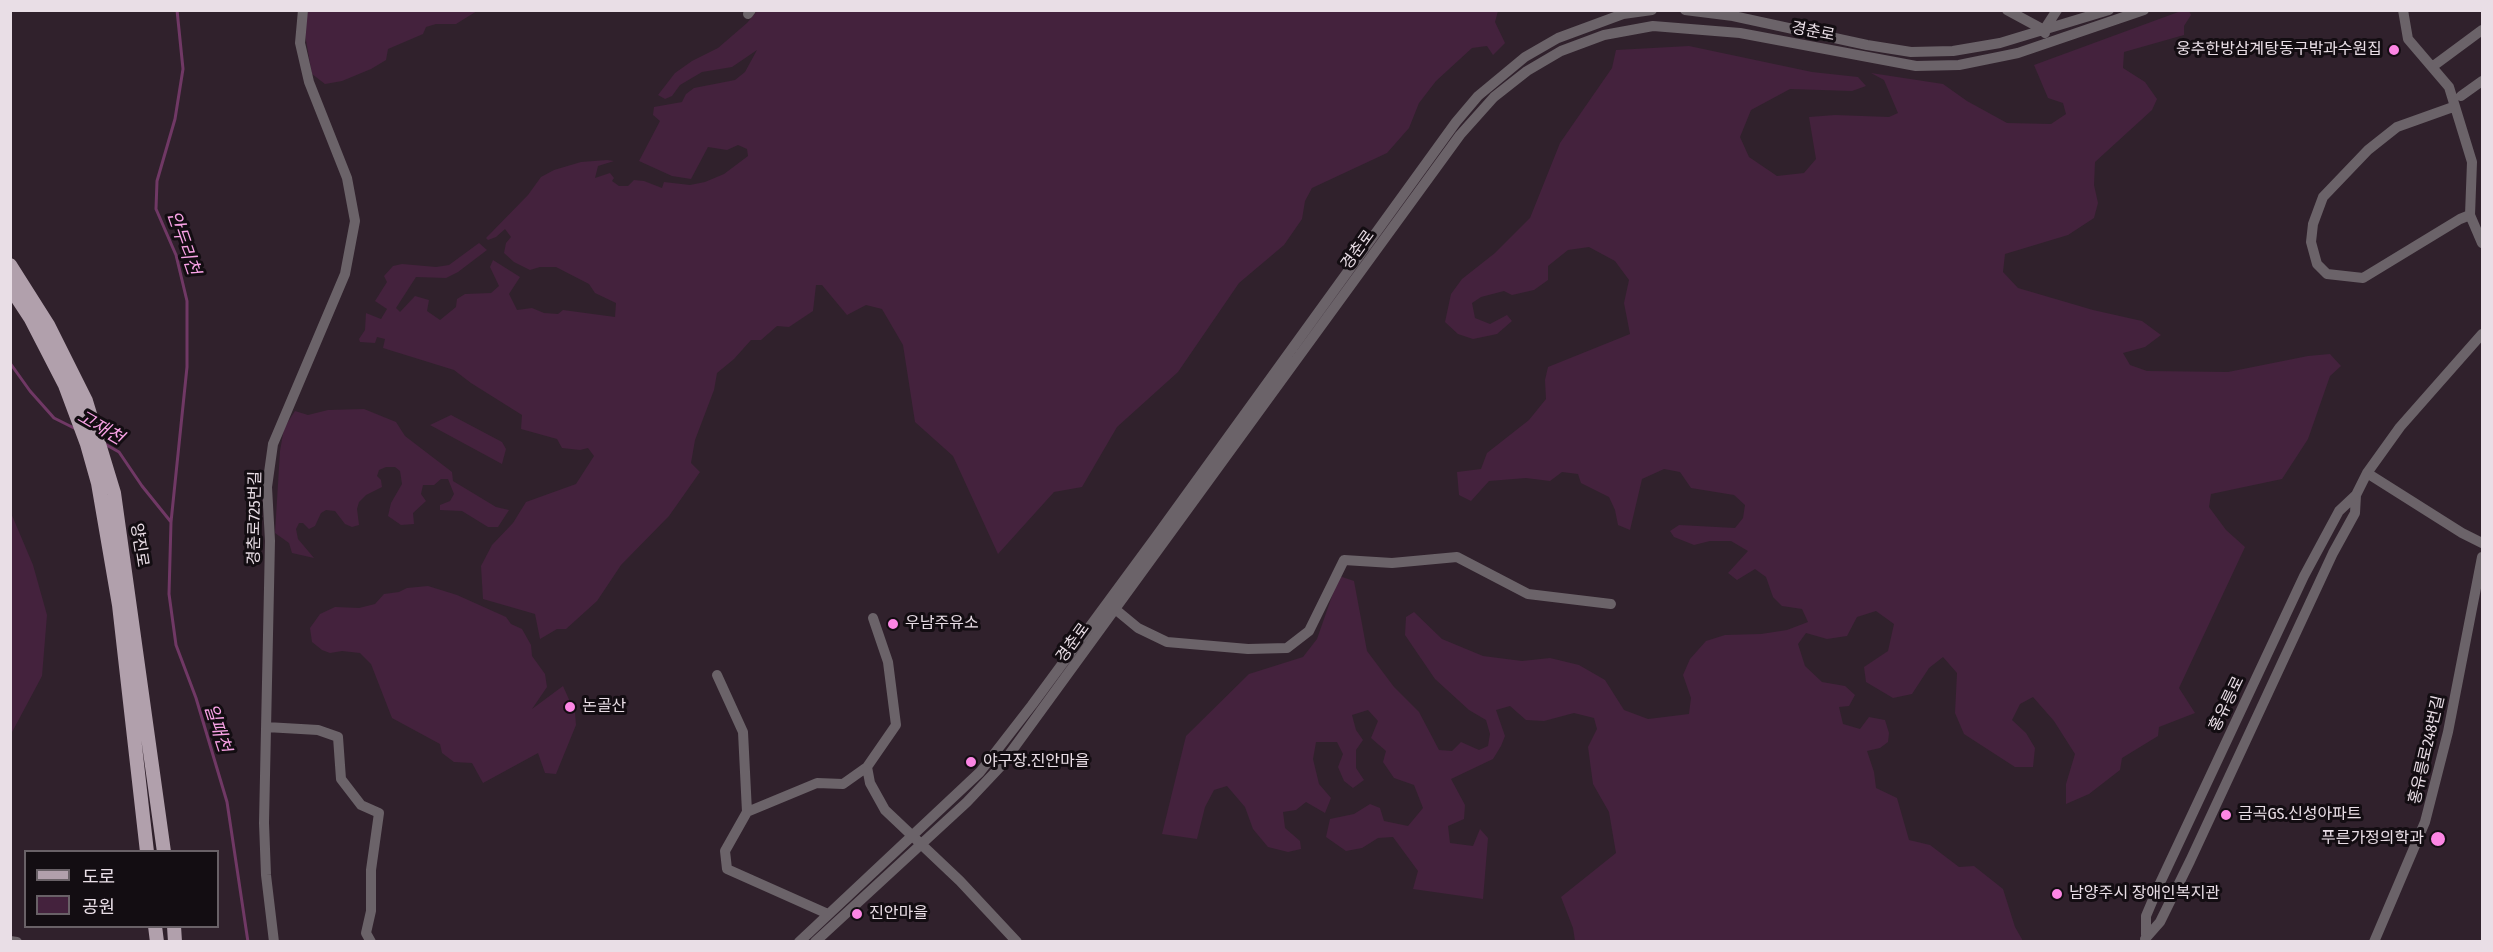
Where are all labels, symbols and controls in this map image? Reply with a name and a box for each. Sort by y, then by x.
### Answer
street label: 경춘로 [1789,18,1837,46]
place label: 웅추한방삼계탕동구밖과수원집 [2176,40,2382,60]
marker: 웅추한방삼계탕동구밖과수원집 [2387,43,2401,57]
water label: 안두리천 [162,208,204,278]
street label: 경춘로 [1337,226,1379,274]
water label: 고재천 [73,406,127,450]
street label: 경춘로725번길 [245,471,265,565]
street label: 양진로 [126,522,152,568]
place label: 우남주유소 [905,614,979,634]
marker: 우남주유소 [886,617,900,631]
street label: 경춘로 [1052,619,1094,667]
street label: 홍유릉로 [2205,673,2249,735]
street label: 홍유릉로248번길 [2405,694,2449,806]
place label: 논골산 [582,697,626,717]
marker: 논골산 [563,700,577,714]
water label: 일패천 [199,701,235,755]
place label: 야구장.진안마을 [983,752,1089,772]
marker: 야구장.진안마을 [964,755,978,769]
place label: 금곡GS.신성아파트 [2238,805,2362,825]
marker: 금곡GS.신성아파트 [2219,808,2233,822]
place label: 푸른가정의학과 [2321,829,2424,849]
marker: 푸른가정의학과 [2429,830,2447,848]
legend [24,850,219,928]
text: 도로 [82,866,115,888]
place label: 남양주시 장애인복지관 [2069,884,2220,904]
marker: 남양주시 장애인복지관 [2050,887,2064,901]
text: 공원 [82,896,115,918]
place label: 진안마을 [869,904,928,924]
marker: 진안마을 [850,907,864,921]

